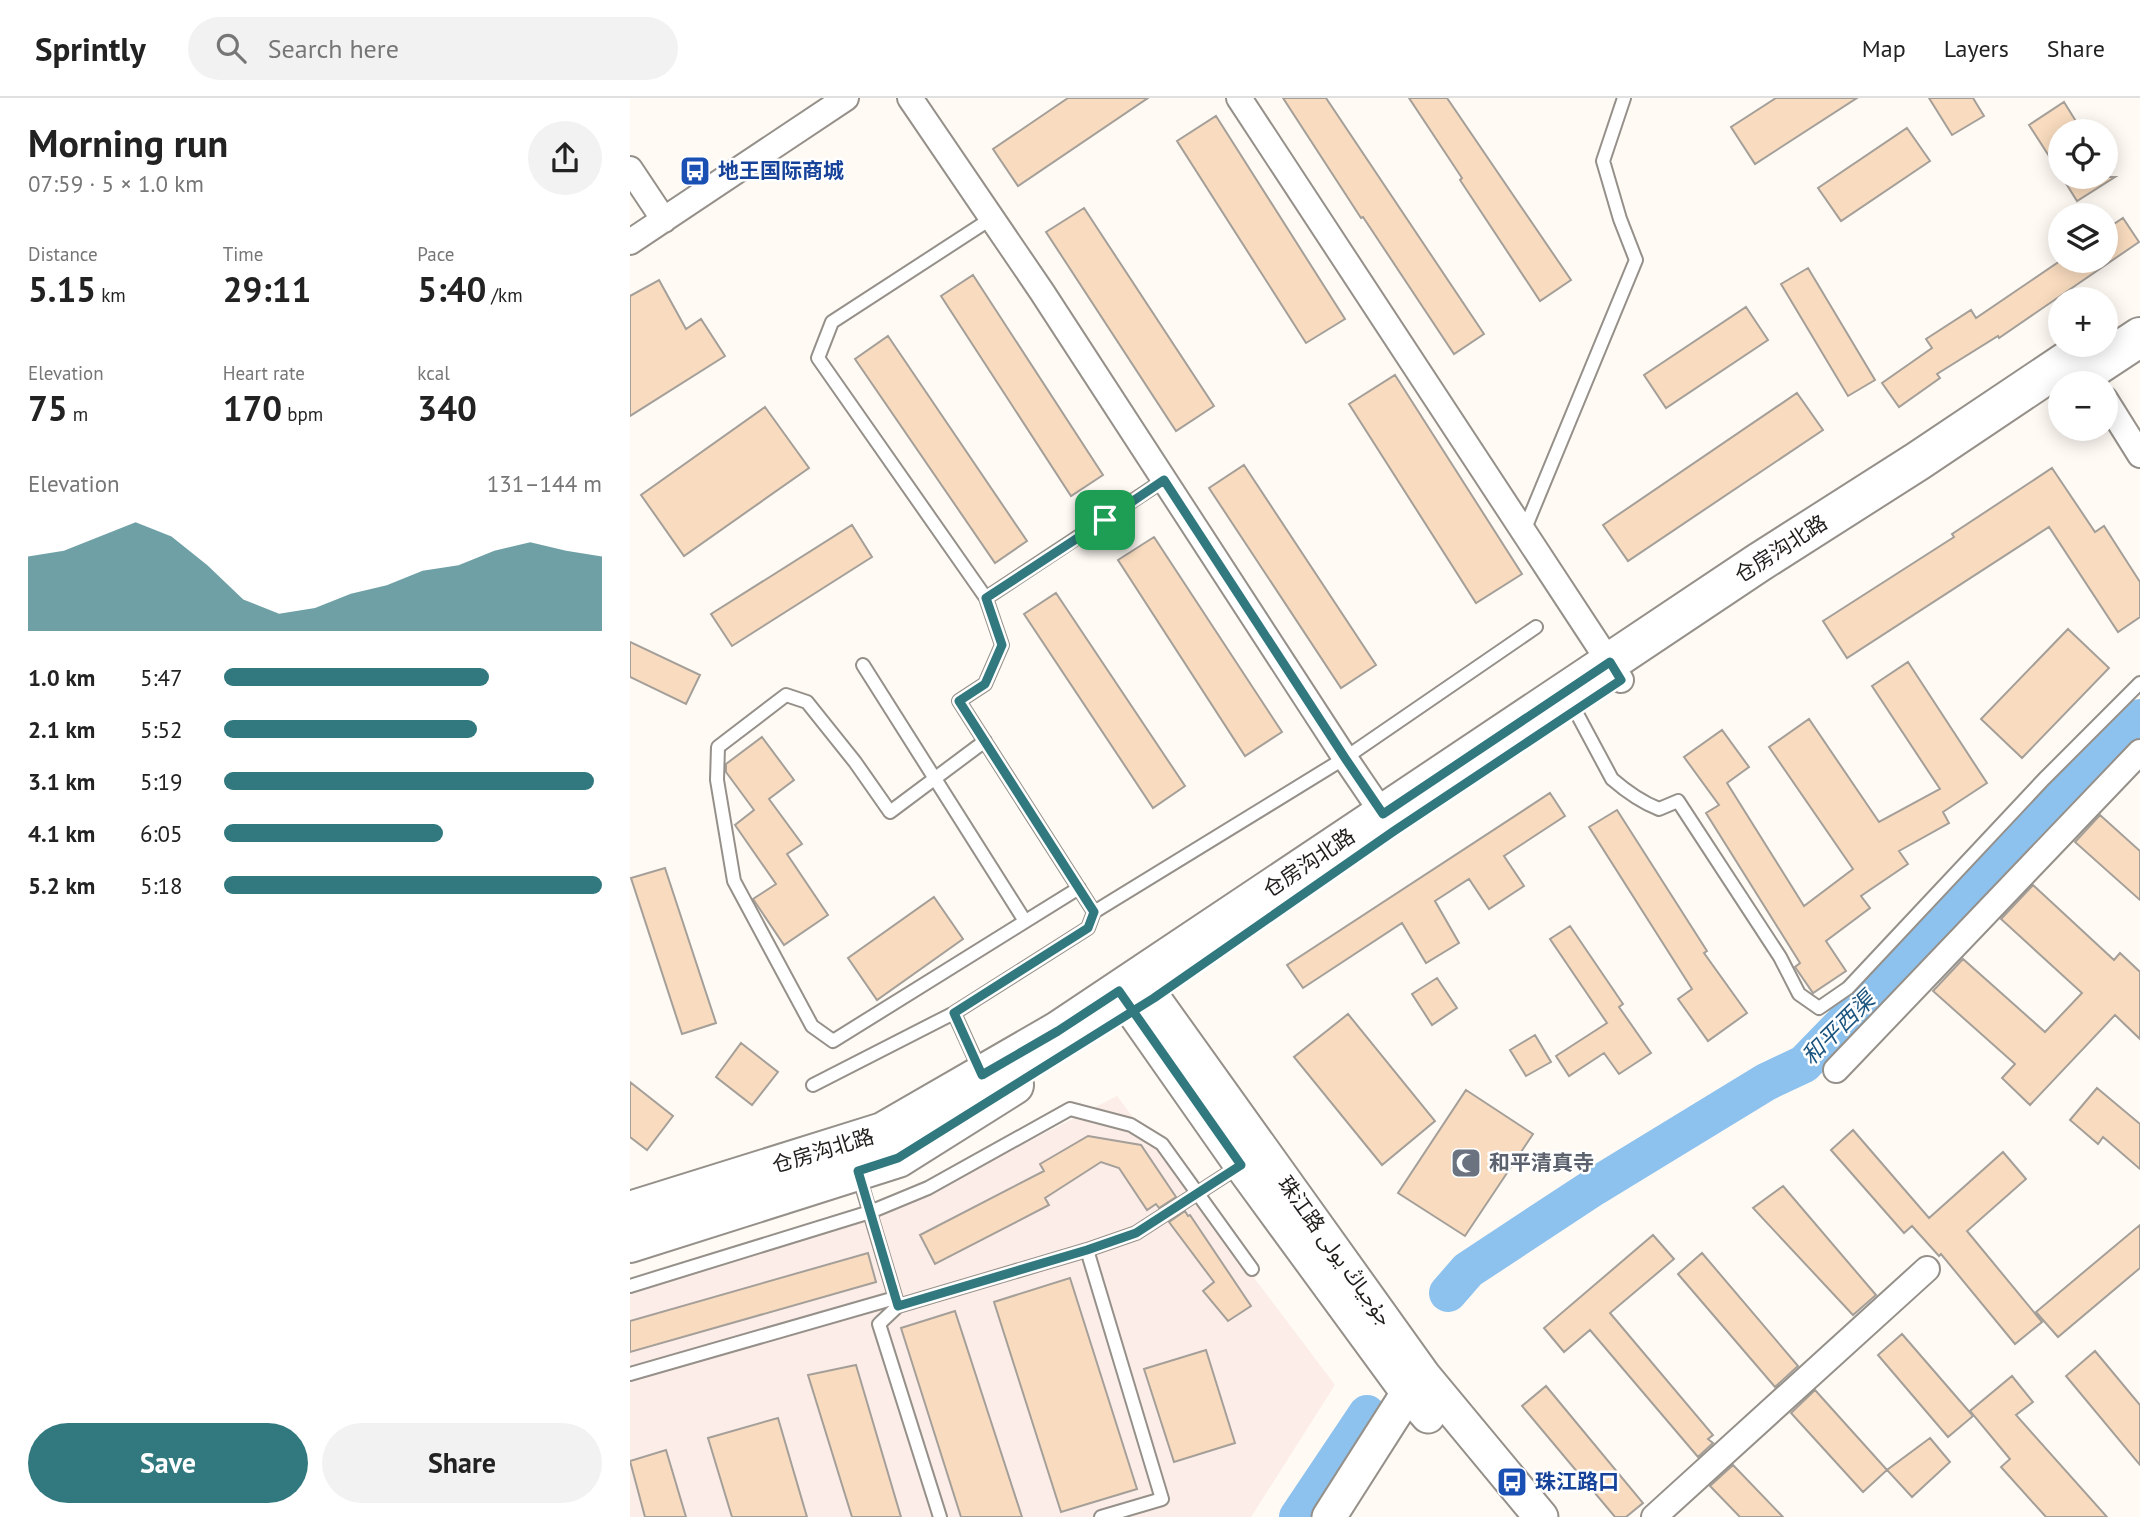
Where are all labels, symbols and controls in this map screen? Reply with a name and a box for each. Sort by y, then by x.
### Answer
search box [188,17,678,80]
text: Sprintly [35,27,146,70]
icon: search [212,29,250,67]
text: Search here [268,32,399,65]
text: Map [1862,33,1906,64]
text: Layers [1944,33,2009,64]
text: Share [2047,33,2105,64]
text: Morning run [28,118,228,167]
map controls [2048,119,2118,441]
button: locate [2048,119,2118,189]
button: share [528,121,602,195]
bus stop icon: 地王国际商城 [678,154,712,188]
place label: 地王国际商城 [718,157,844,184]
text: 07:59 · 5 × 1.0 km [28,169,204,198]
button: layers [2048,203,2118,273]
text: Distance [28,242,98,266]
text: Time [223,242,263,266]
text: Pace [417,242,455,266]
text: 5.15 [28,266,96,312]
text: 29:11 [223,266,311,312]
text: 5:40 [417,266,486,312]
text: km [96,283,126,307]
text: /km [486,283,523,307]
button: + [2048,287,2118,357]
text: Elevation [28,361,104,385]
text: Heart rate [223,361,305,385]
text: kcal [417,361,450,385]
button: − [2048,371,2118,441]
text: 75 [28,385,68,431]
text: 170 [223,385,282,431]
text: 340 [417,385,477,431]
text: m [68,402,88,426]
text: bpm [282,402,323,426]
text: Elevation [28,469,120,498]
text: 131–144 m [487,469,602,498]
pin [1075,490,1135,550]
icon: arrive [1086,501,1124,539]
street label: 仓房沟北路 [1729,509,1832,588]
text: 1.0 km [28,663,95,692]
text: 5:47 [140,663,183,692]
text: 2.1 km [28,715,95,744]
text: 5:52 [140,715,183,744]
text: 3.1 km [28,767,95,796]
text: 5:19 [140,767,183,796]
text: 4.1 km [28,819,95,848]
text: 6:05 [140,819,183,848]
street label: 仓房沟北路 [1258,822,1360,903]
text: 5.2 km [28,871,95,900]
text: 5:18 [140,871,183,900]
water label: 和平西渠 [1795,983,1883,1070]
street label: 仓房沟北路 [769,1122,877,1179]
mosque icon: 和平清真寺 [1449,1146,1483,1180]
place label: 和平清真寺 [1489,1149,1594,1176]
street label: 珠江路 جۇجياڭ يولى [1272,1171,1399,1331]
button: Save [28,1423,308,1503]
button: Share [322,1423,602,1503]
bus stop icon: 珠江路口 [1495,1465,1529,1499]
place label: 珠江路口 [1535,1468,1619,1495]

